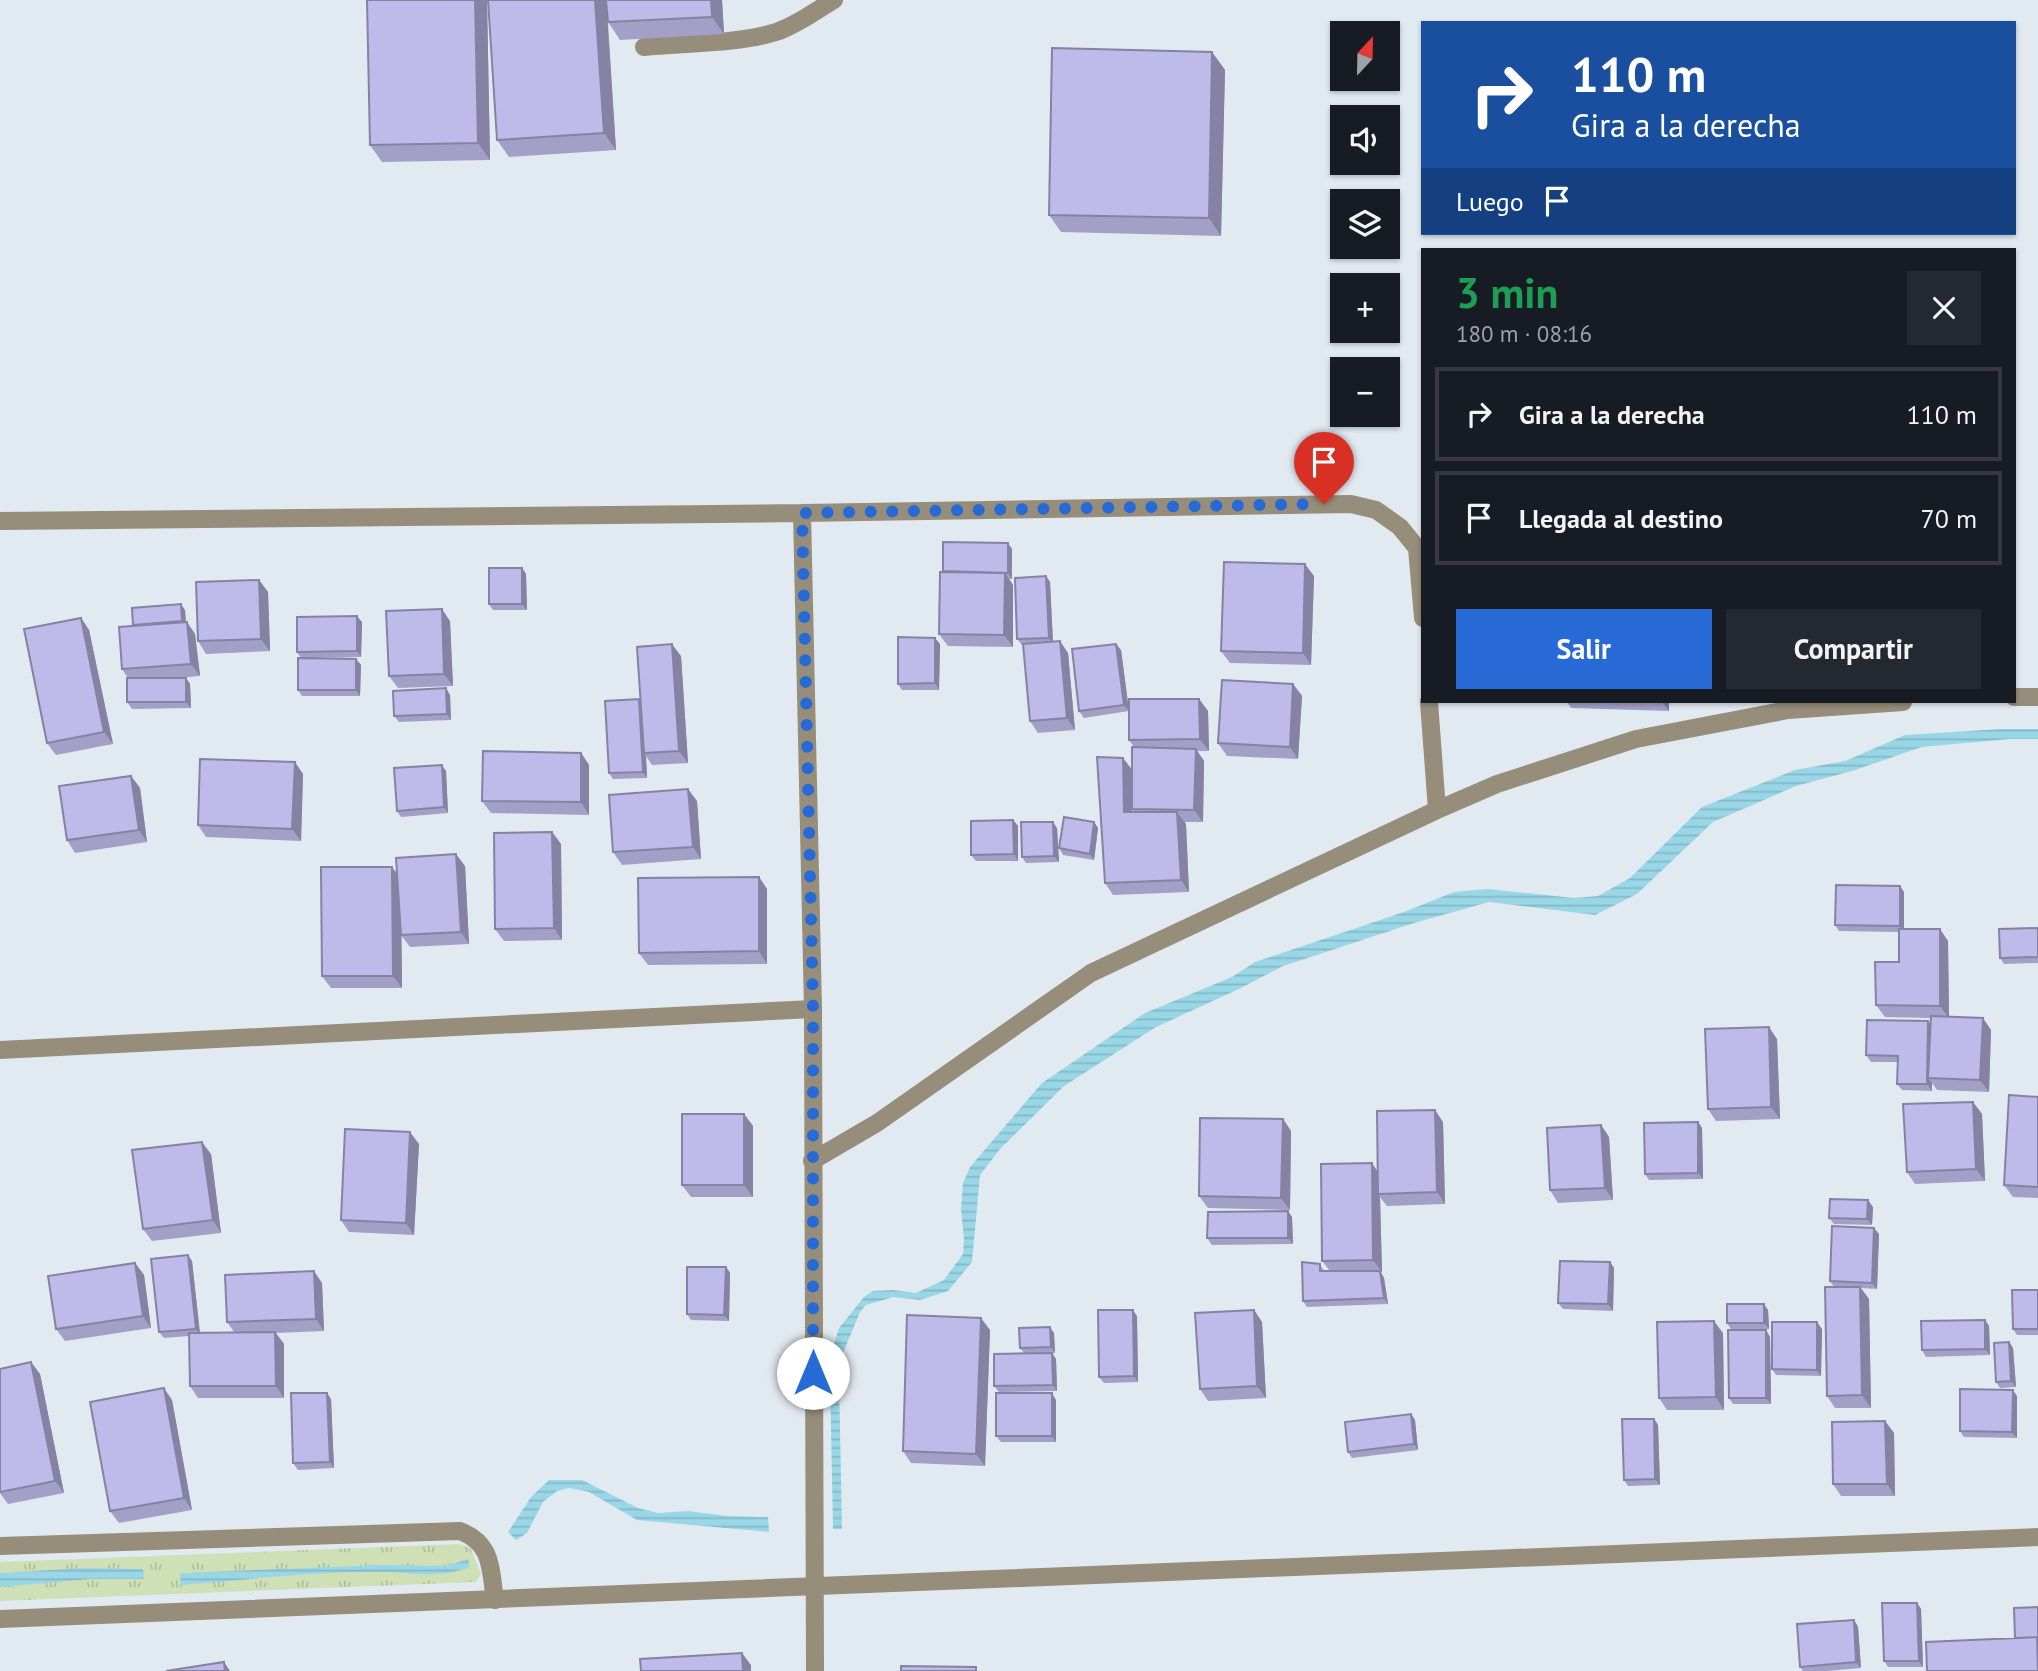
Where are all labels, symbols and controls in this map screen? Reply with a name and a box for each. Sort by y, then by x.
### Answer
north arrow [1330,21,1400,91]
map controls [1330,21,1400,427]
text: 110 m [1571,42,1706,106]
icon: right [1456,49,1547,140]
text: Gira a la derecha [1571,104,1801,146]
button: sound [1330,105,1400,175]
icon: arrive [1538,182,1576,220]
text: Luego [1456,185,1524,218]
button: layers [1330,189,1400,259]
text: 3 min [1456,265,1558,320]
button: close [1907,271,1981,345]
button: + [1330,273,1400,343]
text: 180 m · 08:16 [1456,319,1592,348]
button: − [1330,357,1400,427]
icon: right [1460,395,1498,433]
text: Gira a la derecha [1519,398,1705,431]
text: 110 m [1906,398,1977,431]
pin [1294,432,1354,504]
icon: arrive [1305,443,1343,481]
icon: arrive [1460,499,1498,537]
text: Llegada al destino [1519,502,1723,535]
text: 70 m [1921,502,1977,535]
button: Salir [1456,609,1712,689]
button: Compartir [1726,609,1981,689]
position arrow [776,1336,850,1410]

